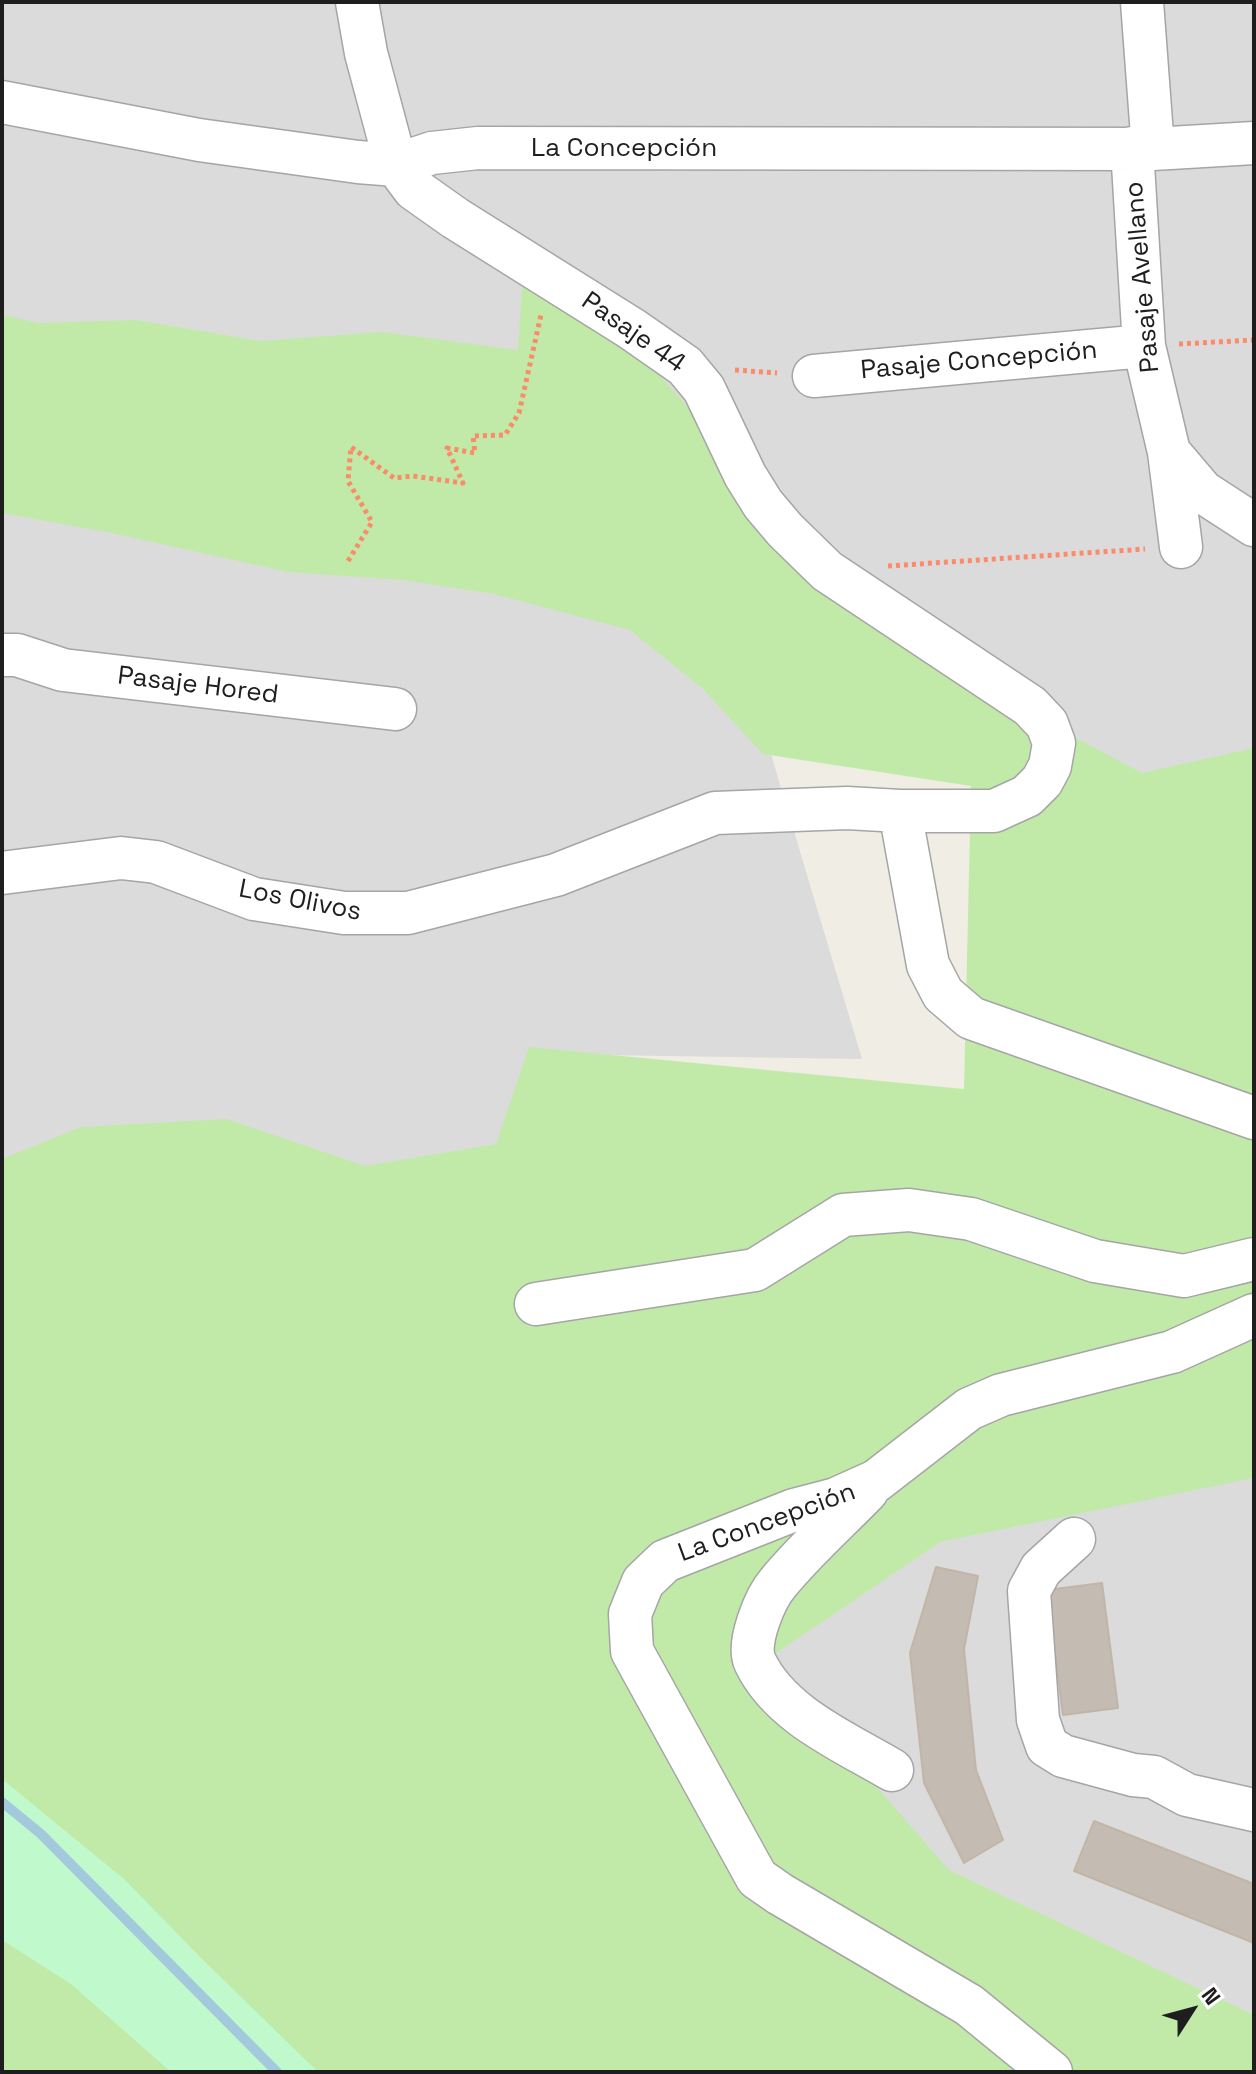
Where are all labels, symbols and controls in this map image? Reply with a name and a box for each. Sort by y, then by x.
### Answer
street label: La Concepción [531,133,717,165]
street label: Pasaje Avellano [1119,180,1167,374]
street label: Pasaje 44 [575,286,691,380]
street label: Pasaje Concepción [859,335,1099,387]
street label: Pasaje Hored [116,661,280,711]
street label: Los Olivos [236,874,364,928]
street label: La Concepción [674,1477,860,1569]
north arrow [1152,1970,1232,2050]
text: N [1196,1982,1227,2010]

